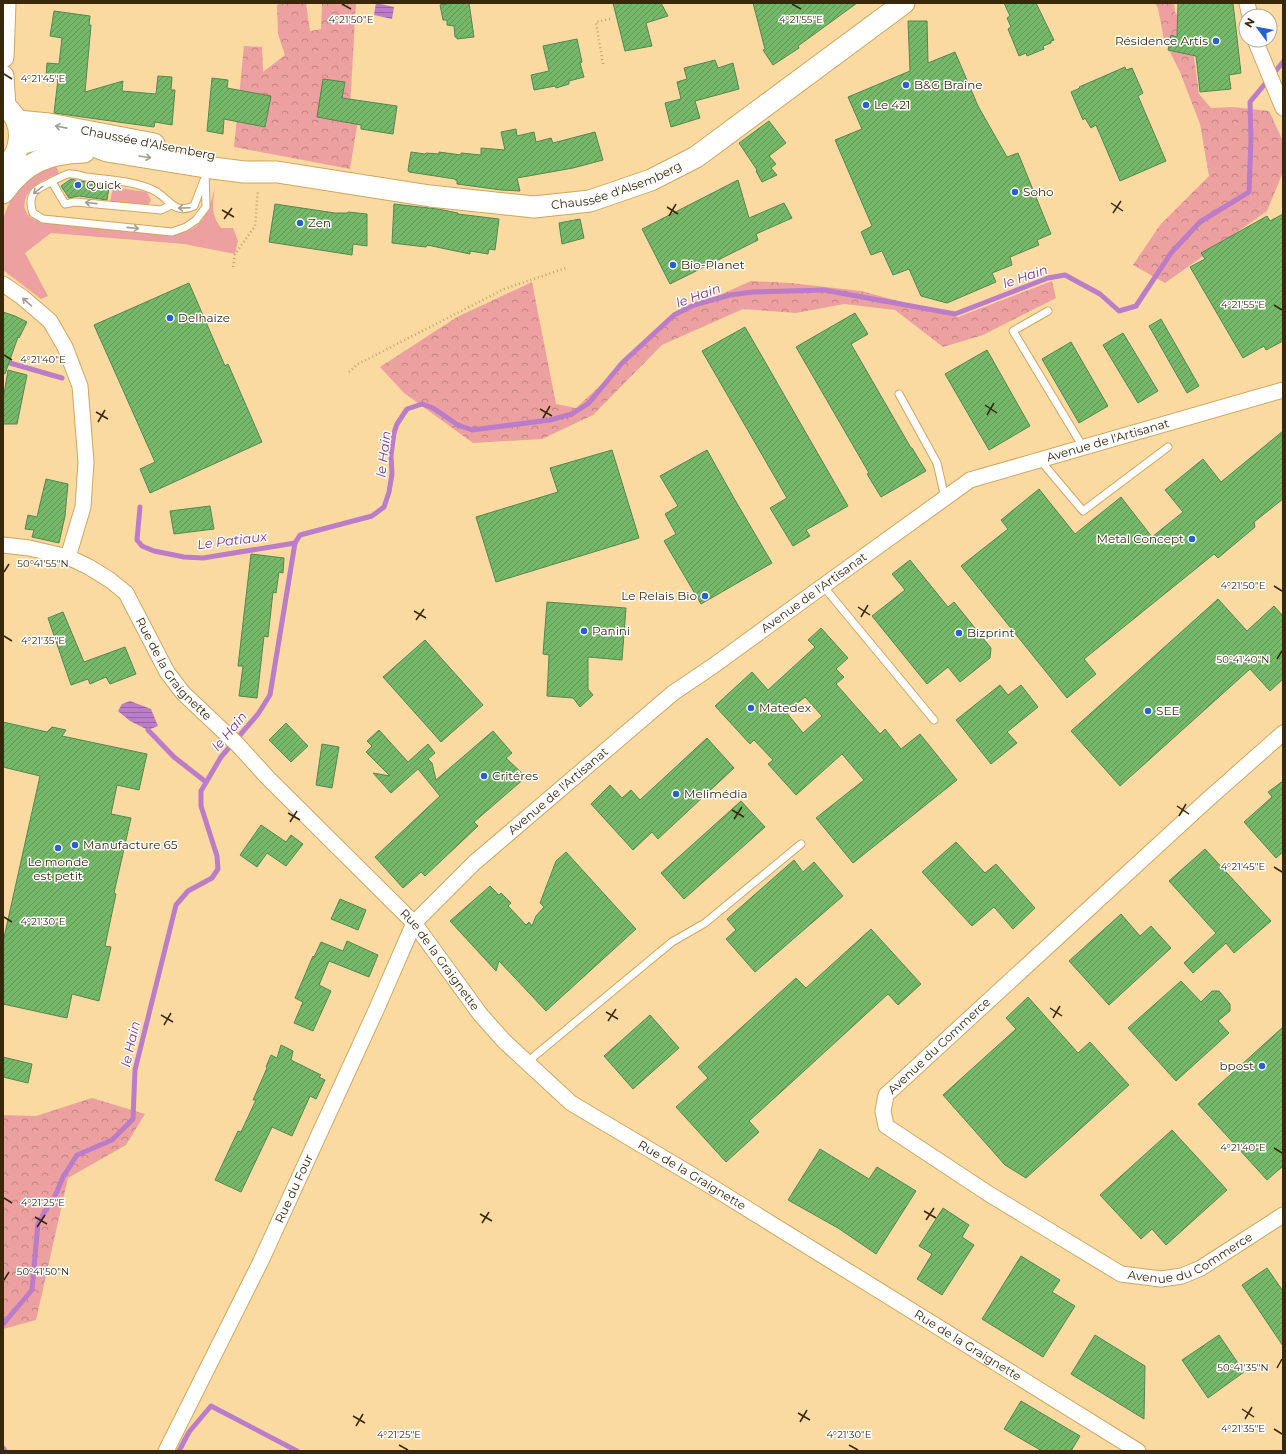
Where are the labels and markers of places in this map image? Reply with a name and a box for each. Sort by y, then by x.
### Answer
place label: Résidence Artis [1115,33,1208,48]
marker: Résidence Artis [1211,36,1221,46]
place label: B&G Braine [914,77,983,92]
marker: B&G Braine [901,80,911,90]
place label: Le 421 [874,97,910,112]
marker: Le 421 [861,100,871,110]
place label: Quick [86,177,122,192]
marker: Quick [73,180,83,190]
place label: Soho [1023,184,1054,199]
marker: Soho [1010,187,1020,197]
place label: Zen [308,215,331,230]
marker: Zen [295,218,305,228]
place label: Bio-Planet [681,257,745,272]
marker: Bio-Planet [668,260,678,270]
place label: Delhaize [178,310,230,325]
marker: Delhaize [165,313,175,323]
place label: Metal Concept [1096,531,1184,546]
marker: Metal Concept [1187,534,1197,544]
place label: Le Relais Bio [621,588,697,603]
marker: Le Relais Bio [700,591,710,601]
place label: Panini [592,623,630,638]
place label: Bizprint [967,625,1015,640]
marker: Panini [579,626,589,636]
marker: Bizprint [954,628,964,638]
place label: Matedex [759,700,812,715]
marker: Matedex [746,703,756,713]
place label: SEE [1156,703,1179,718]
marker: SEE [1143,706,1153,716]
place label: Critéres [492,768,538,783]
marker: Critéres [479,771,489,781]
place label: Melimédia [684,786,748,801]
marker: Melimédia [671,789,681,799]
place label: Manufacture 65 [83,837,178,852]
marker: Manufacture 65 [70,840,80,850]
marker: Le monde est petit [53,843,63,853]
place label: Le monde est petit [27,854,89,883]
place label: bpost [1219,1058,1254,1073]
marker: bpost [1257,1061,1267,1071]

